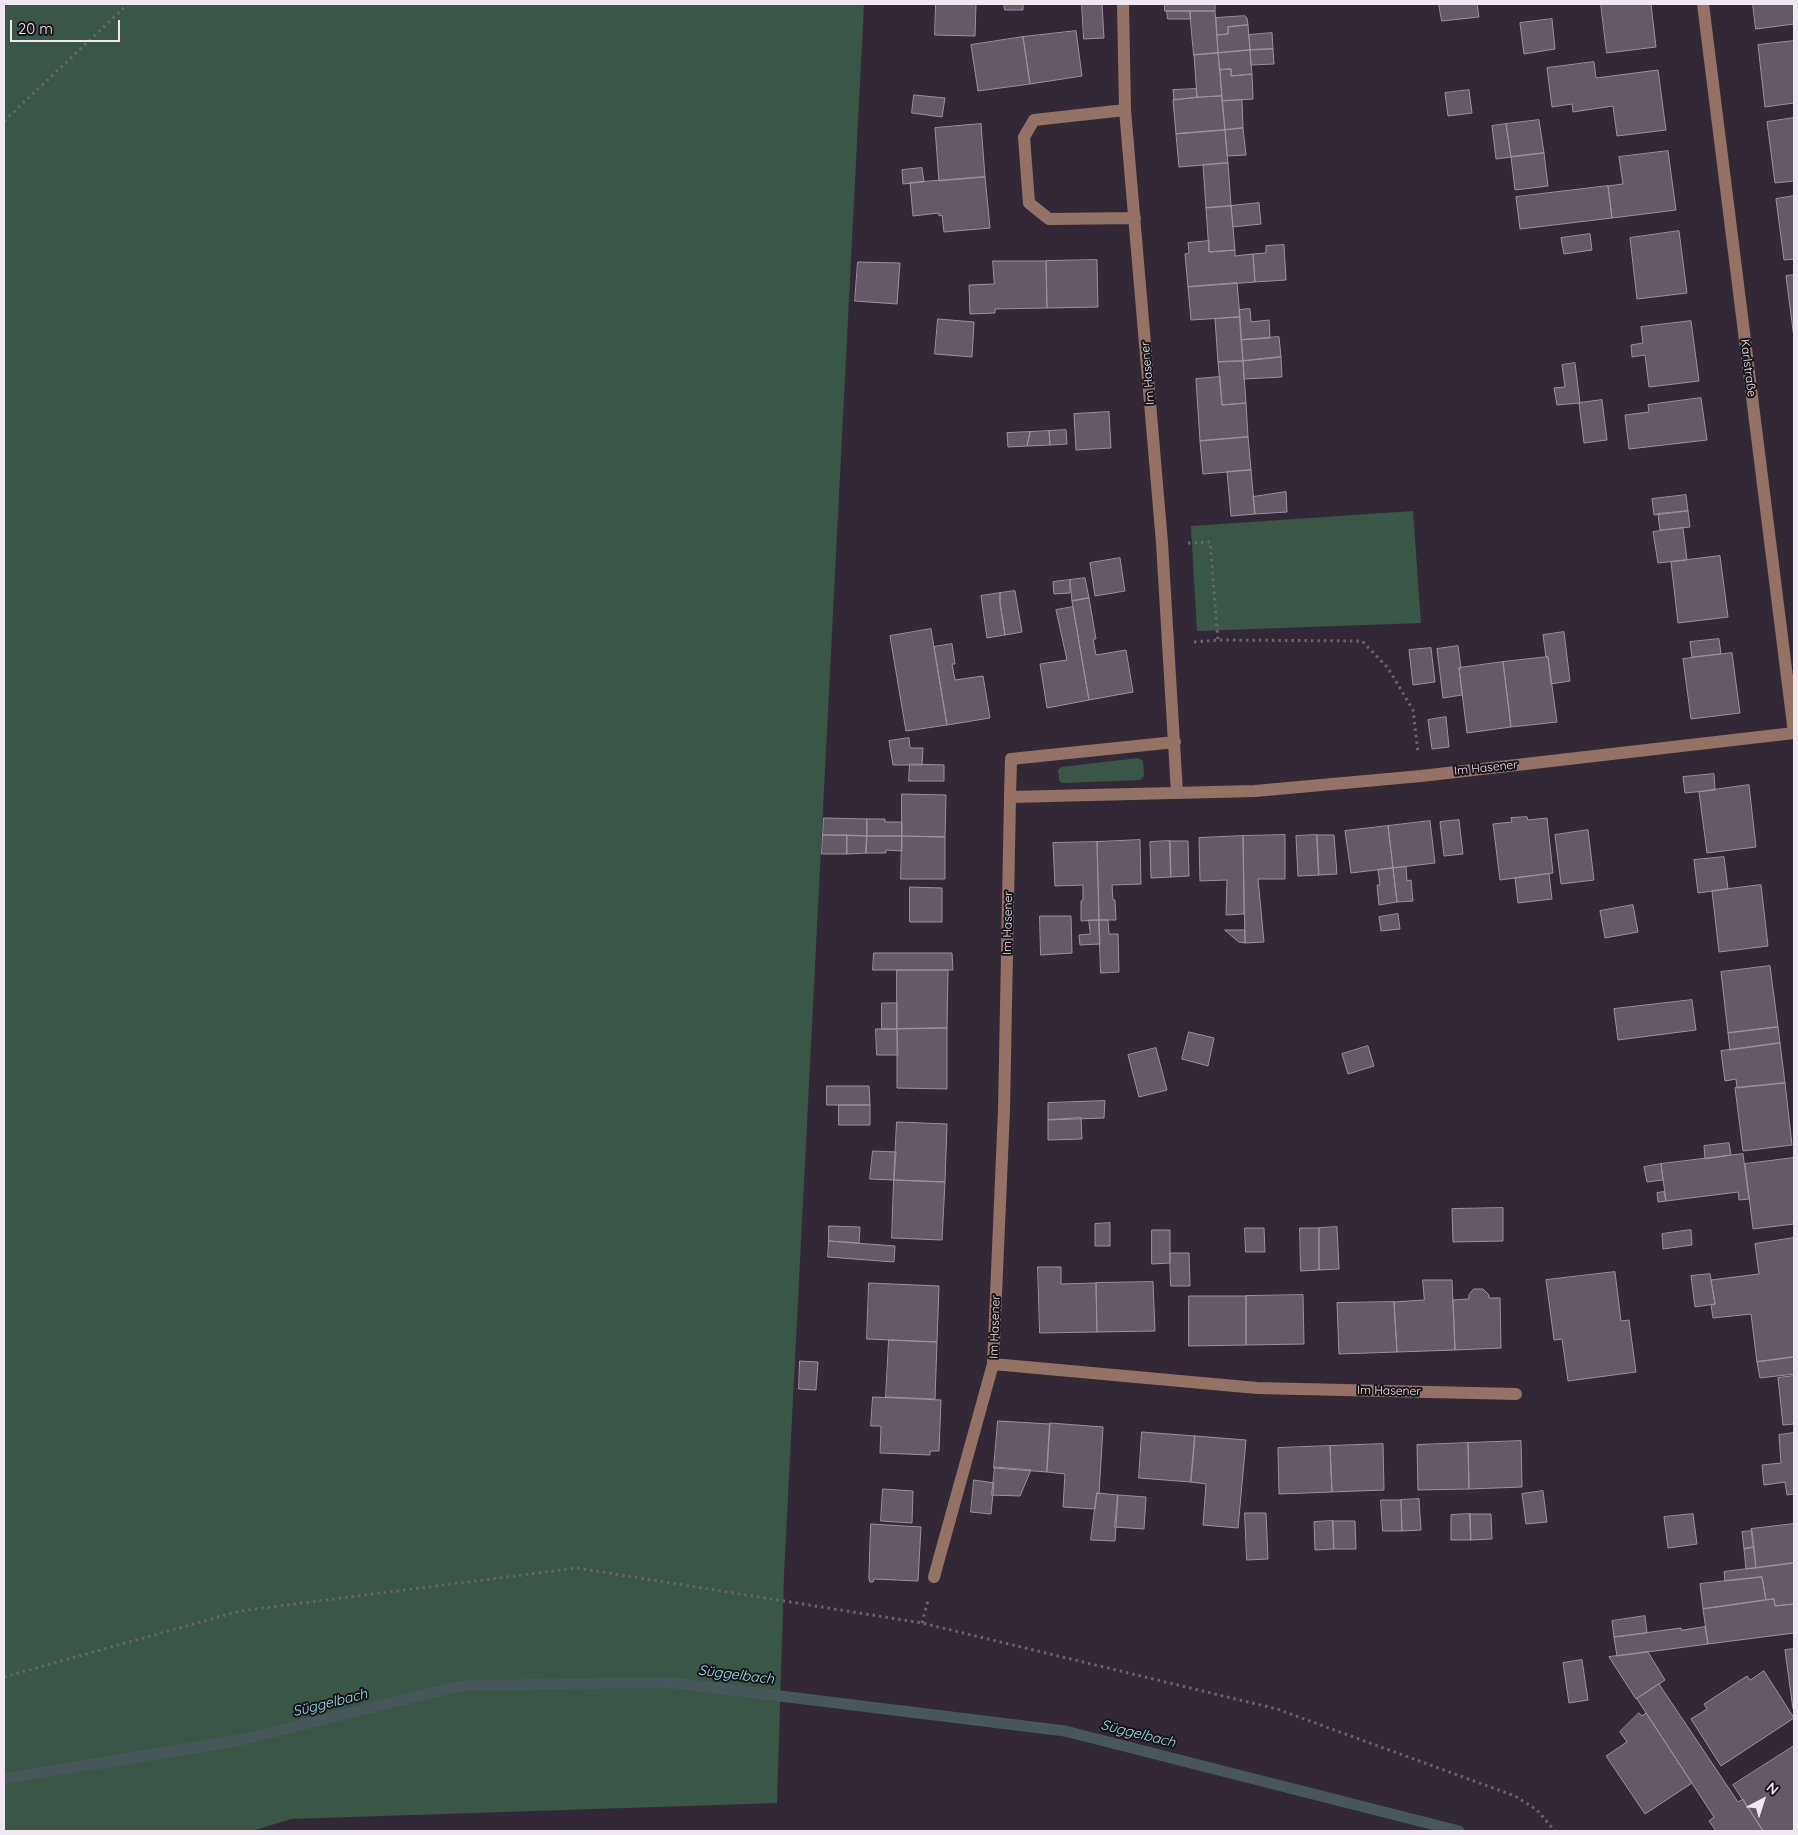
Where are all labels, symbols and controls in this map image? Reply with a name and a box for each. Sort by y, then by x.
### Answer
scale bar [12,10,122,42]
text: 20 m [18,19,53,38]
street label: Karlstraße [1737,338,1759,398]
street label: Im Hasener [1138,341,1158,405]
street label: Im Hasener [1453,758,1519,778]
street label: Im Hasener [1000,891,1016,955]
street label: Im Hasener [987,1295,1003,1359]
street label: Im Hasener [1357,1383,1421,1399]
water label: Süggelbach [697,1662,775,1688]
water label: Süggelbach [291,1686,369,1720]
water label: Süggelbach [1099,1717,1177,1751]
north arrow [1738,1775,1788,1825]
text: N [1763,1778,1782,1799]

